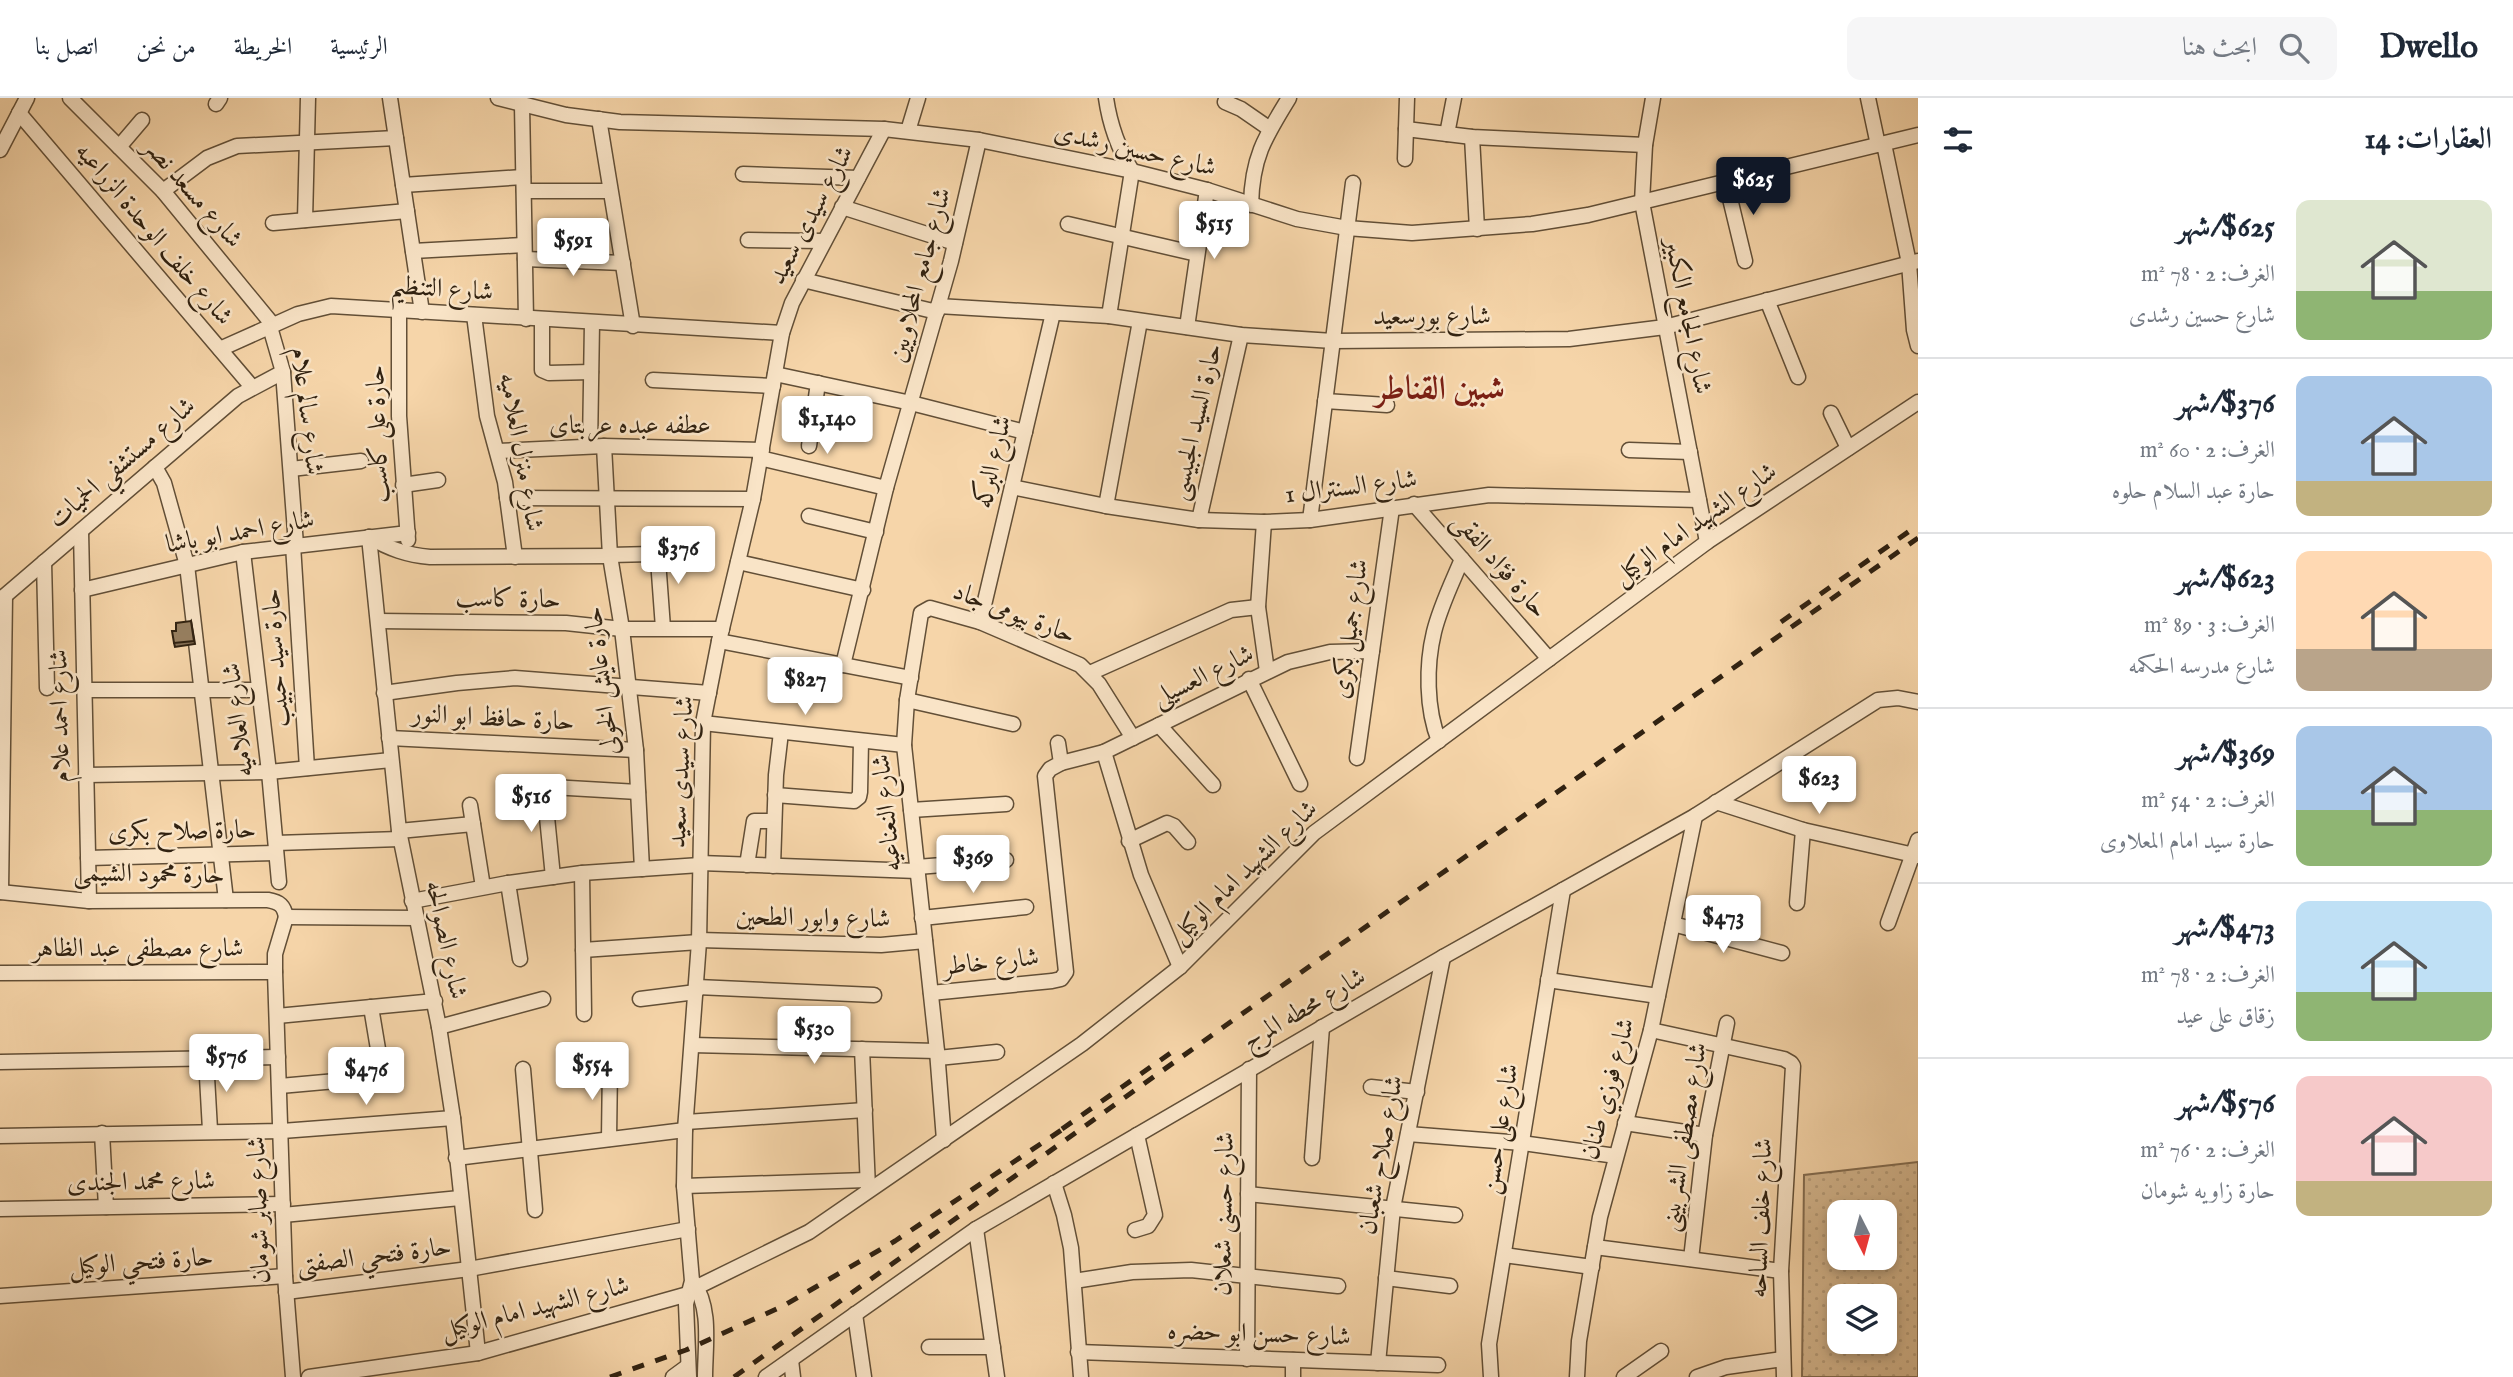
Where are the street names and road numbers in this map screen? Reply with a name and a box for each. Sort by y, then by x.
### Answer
street label: شارع حسين رشدى [1050,115,1219,189]
street label: شارع مسعد نصر [131,129,250,258]
street label: شارع خلف الوحدة الزراعيه [65,136,240,335]
street label: شارع سيدى سعيد [761,140,865,292]
street label: شارع جامع المحلاويين [881,184,965,368]
street label: شارع الجامع الكبير [1650,232,1719,398]
street label: شارع التنظيم [389,269,494,317]
street label: شارع بورسعيد [1373,300,1491,337]
street label: حارة السيد الجبيسى [1162,340,1231,504]
street label: شارع سالم علام [278,345,331,477]
street label: حارة على كاسب [359,364,398,504]
street label: شارع منزل العلاميه [487,370,551,535]
street label: شارع مستشفي الحميات [41,390,208,542]
street label: عطفه عبده عربتاى [549,409,711,442]
street label: شارع البركه [965,412,1024,512]
street label: شارع الشهيد امام الوكيل [1606,455,1786,597]
street label: شارع السنترال 1 [1283,463,1420,515]
street label: شارع احمد ابو باشا [163,503,318,565]
street label: حارة فؤاد الفقى [1444,505,1555,626]
street label: شارع جميل بكرى [1324,557,1380,701]
street label: حارة بيومى جاد [948,575,1080,651]
street label: حارة كاسب [455,582,561,616]
street label: حارة سيد حبيب [255,587,297,729]
street label: حارة عايش الخولى [577,605,627,757]
street label: شارع العسيلى [1147,637,1261,718]
street label: شارع احمد علام [42,649,83,783]
street label: شارع العلاميه [215,661,265,779]
street label: شارع سيدى سعيد [661,695,705,849]
street label: حارة حافظ ابو النور [408,697,575,739]
street label: شارع النعناعيه [864,752,914,873]
street label: شارع الشهيد امام الوكيل [1163,793,1328,955]
street label: حارة صلاح بكرى [108,813,257,855]
street label: حارة محمود الشيمى [73,856,225,892]
street label: شارع الصوالحه [413,878,475,1003]
street label: شارع وابور الطحين [735,900,891,940]
street label: شارع مصطفى عبد الظاهر [30,932,243,969]
street label: شارع خاطر [938,941,1041,988]
street label: شارع محطه المرج [1236,960,1375,1063]
street label: شارع فوزي طنان [1573,1015,1647,1164]
street label: شارع مصطفى الشربينى [1653,1040,1719,1235]
street label: شارع على حسن [1473,1061,1531,1197]
street label: شارع صلاح شعبان [1351,1073,1417,1238]
street label: شارع حسنى شعلان [1206,1132,1246,1297]
street label: شارع صابر شومان [240,1136,282,1284]
street label: شارع خلف الساحه [1742,1137,1784,1299]
street label: شارع محمد الجندى [67,1164,215,1204]
street label: حارة فتحي الصفتى [295,1230,454,1289]
street label: حارة فتحي الوكيل [68,1240,215,1291]
street label: شارع الشهيد امام الوكيل [437,1269,634,1352]
street label: شارع حسن ابو حضره [1166,1314,1351,1358]

